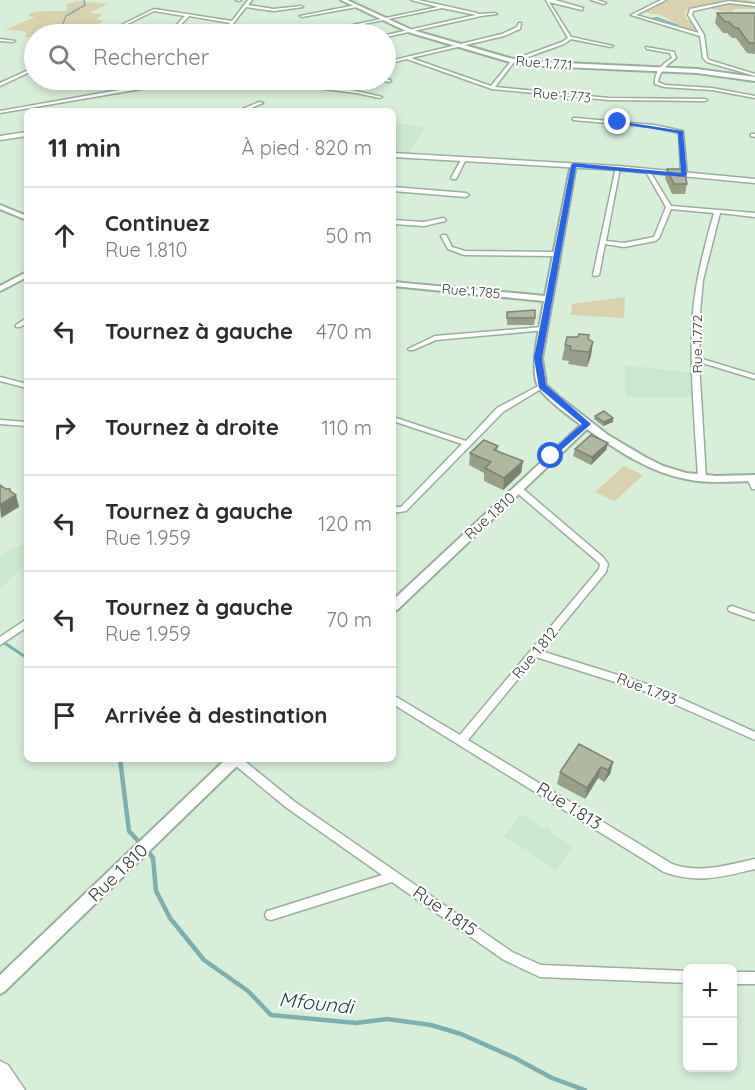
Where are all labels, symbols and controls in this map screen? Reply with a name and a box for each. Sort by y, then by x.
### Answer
search box [24,24,396,90]
icon: search [45,41,78,74]
text: Rechercher [93,43,209,71]
street label: Rue 1.771 [515,52,573,74]
street label: Rue 1.773 [532,83,592,107]
route end [604,108,630,134]
text: 11 min [48,131,121,164]
text: À pied · 820 m [241,135,372,160]
text: Continuez [105,209,209,237]
icon: ahead [48,219,81,252]
text: 50 m [326,223,372,248]
text: Rue 1.810 [105,237,187,262]
street label: Rue 1.785 [441,279,501,303]
street label: Rue 1.772 [688,314,706,373]
icon: left [48,315,81,348]
text: Tournez à gauche [105,317,293,345]
text: 470 m [316,319,372,344]
icon: right [48,411,81,444]
text: Tournez à droite [105,413,279,441]
text: 110 m [322,415,372,440]
route start [537,442,563,468]
street label: Rue 1.810 [460,488,519,543]
text: Tournez à gauche [105,497,293,525]
icon: left [48,507,81,540]
text: 120 m [318,511,372,536]
text: Rue 1.959 [105,525,191,550]
text: Tournez à gauche [105,593,293,621]
icon: left [48,603,81,636]
text: 70 m [326,607,372,632]
text: Rue 1.959 [105,621,191,646]
street label: Rue 1.812 [508,623,562,682]
street label: Rue 1.793 [614,668,680,709]
icon: arrive [48,699,81,732]
text: Arrivée à destination [105,701,327,729]
street label: Rue 1.813 [532,776,606,835]
street label: Rue 1.810 [83,839,152,907]
street label: Rue 1.815 [409,880,482,941]
map controls [683,964,737,1072]
button: + [683,964,737,1018]
water label: Mfoundi [278,986,357,1019]
button: − [683,1018,737,1072]

